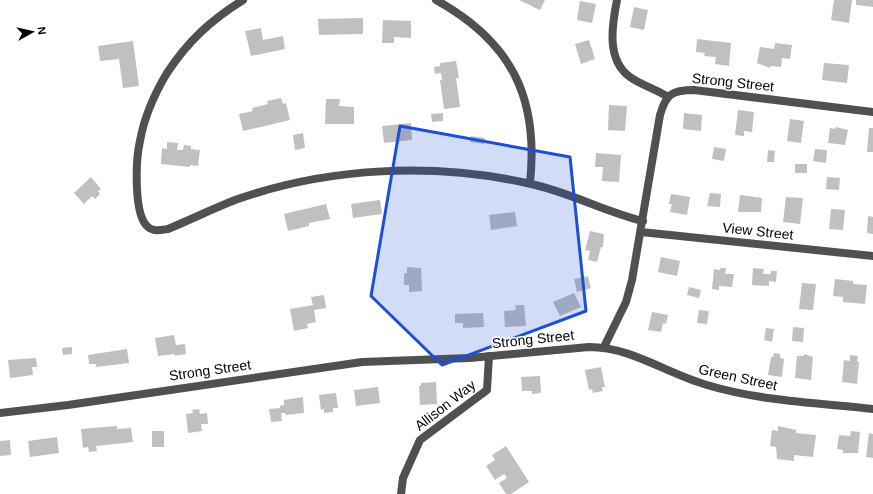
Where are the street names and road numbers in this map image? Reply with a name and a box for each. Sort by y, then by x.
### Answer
street label: Strong Street [691,70,775,94]
street label: View Street [722,219,794,243]
street label: Strong Street [491,327,575,351]
street label: Strong Street [168,356,252,384]
street label: Green Street [697,361,779,393]
street label: Allison Way [411,376,479,434]

